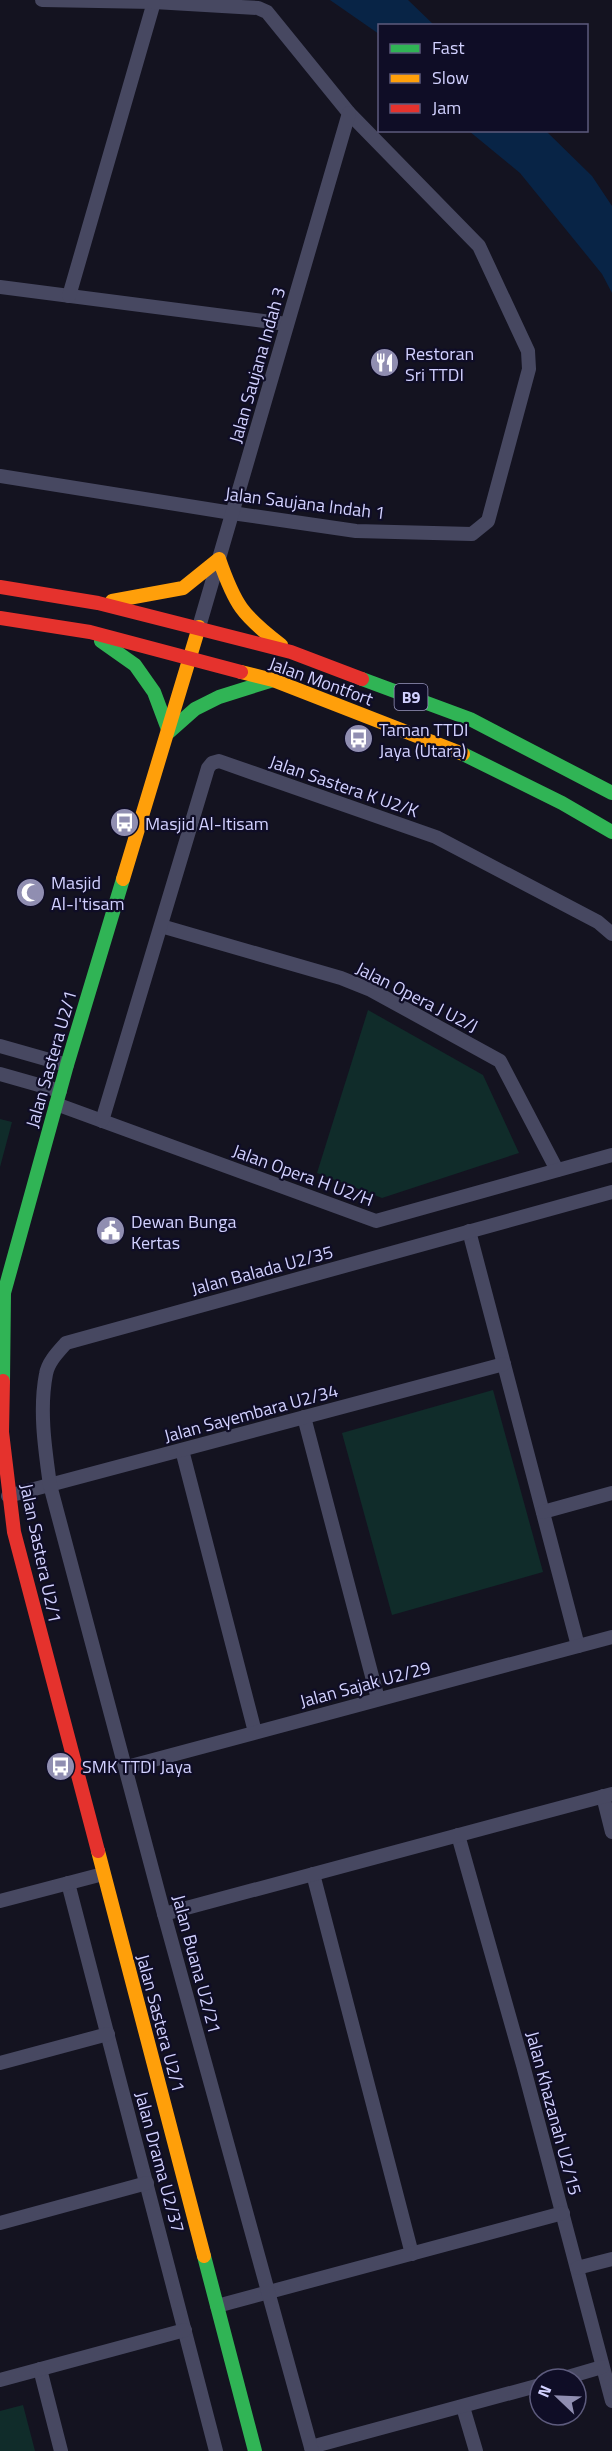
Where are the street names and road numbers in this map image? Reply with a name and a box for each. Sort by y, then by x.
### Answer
street label: Jalan Saujana Indah 3 [222,284,292,446]
street label: Jalan Saujana Indah 1 [223,480,387,526]
street label: Jalan Montfort [265,650,378,713]
road number: B9 [394,684,428,710]
street label: Jalan Sastera K U2/K [266,748,422,824]
street label: Jalan Opera J U2/J [351,955,483,1039]
street label: Jalan Sastera U2/1 [18,987,84,1131]
street label: Jalan Opera H U2/H [229,1137,377,1213]
street label: Jalan Balada U2/35 [188,1238,336,1302]
street label: Jalan Sayembara U2/34 [161,1377,341,1449]
street label: Jalan Sastera U2/1 [13,1481,69,1625]
street label: Jalan Sajak U2/29 [297,1654,433,1714]
street label: Jalan Buana U2/21 [166,1892,228,2036]
street label: Jalan Sastera U2/1 [130,1951,192,2095]
street label: Jalan Khazanah U2/15 [519,2028,589,2198]
street label: Jalan Drama U2/37 [128,2088,192,2236]

